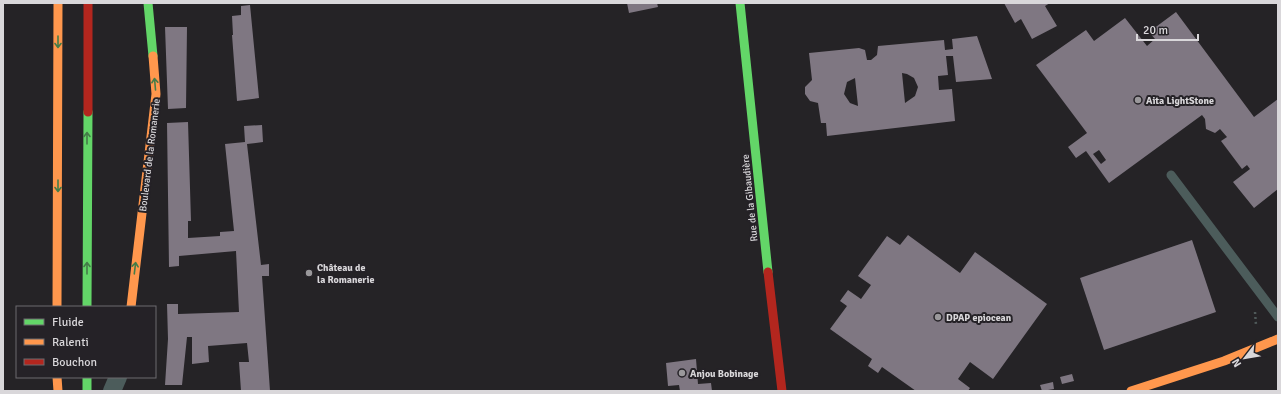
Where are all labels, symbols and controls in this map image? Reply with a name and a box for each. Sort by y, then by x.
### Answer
scale bar [1137,16,1198,42]
text: 20 m [1143,23,1168,38]
one-way arrow [54,35,62,48]
one-way arrow [151,78,159,91]
marker: Aita LightStone [1133,95,1143,105]
place label: Aita LightStone [1146,95,1214,107]
street label: Boulevard de la Romanerie [137,98,163,212]
one-way arrow [83,132,91,145]
street label: Rue de la Gibaudière [739,154,761,242]
one-way arrow [54,179,62,192]
one-way arrow [83,262,91,275]
one-way arrow [131,262,139,275]
place label: Château de la Romanerie [317,262,375,286]
marker: Château de la Romanerie [304,268,314,278]
legend [16,306,156,378]
marker: DPAP epiocean [933,312,943,322]
place label: DPAP epiocean [946,312,1012,324]
text: Fluide [52,315,84,330]
text: Ralenti [52,335,89,350]
north arrow [1225,338,1265,378]
text: Bouchon [52,355,97,370]
text: N [1229,356,1244,370]
marker: Anjou Bobinage [677,368,687,378]
place label: Anjou Bobinage [690,368,758,380]

